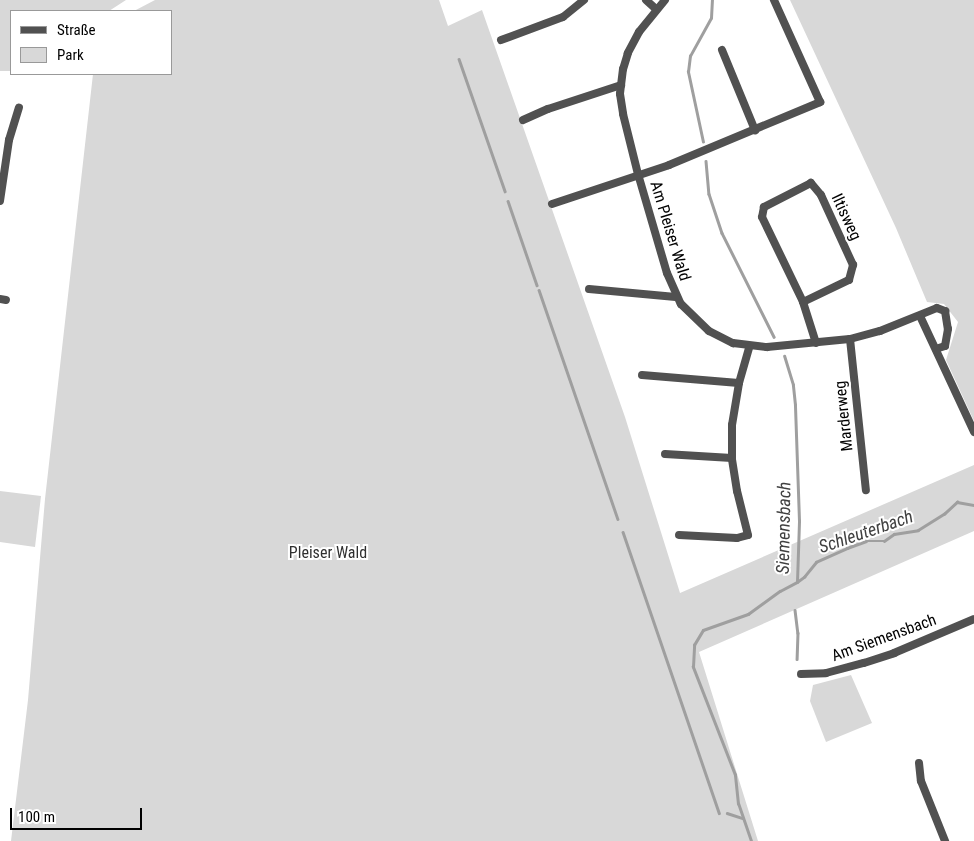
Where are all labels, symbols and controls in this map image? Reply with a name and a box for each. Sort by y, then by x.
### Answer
legend [10,10,172,75]
text: Straße [57,21,96,39]
text: Park [57,46,84,64]
street label: Am Pleiser Wald [646,179,694,283]
street label: Iltisweg [827,191,865,243]
street label: Marderweg [831,380,857,452]
water label: Siemensbach [772,482,796,574]
water label: Schleuterbach [816,506,916,558]
park label: Pleiser Wald [289,543,367,563]
street label: Am Siemensbach [829,610,939,666]
scale bar [12,798,145,830]
text: 100 m [18,808,55,826]

